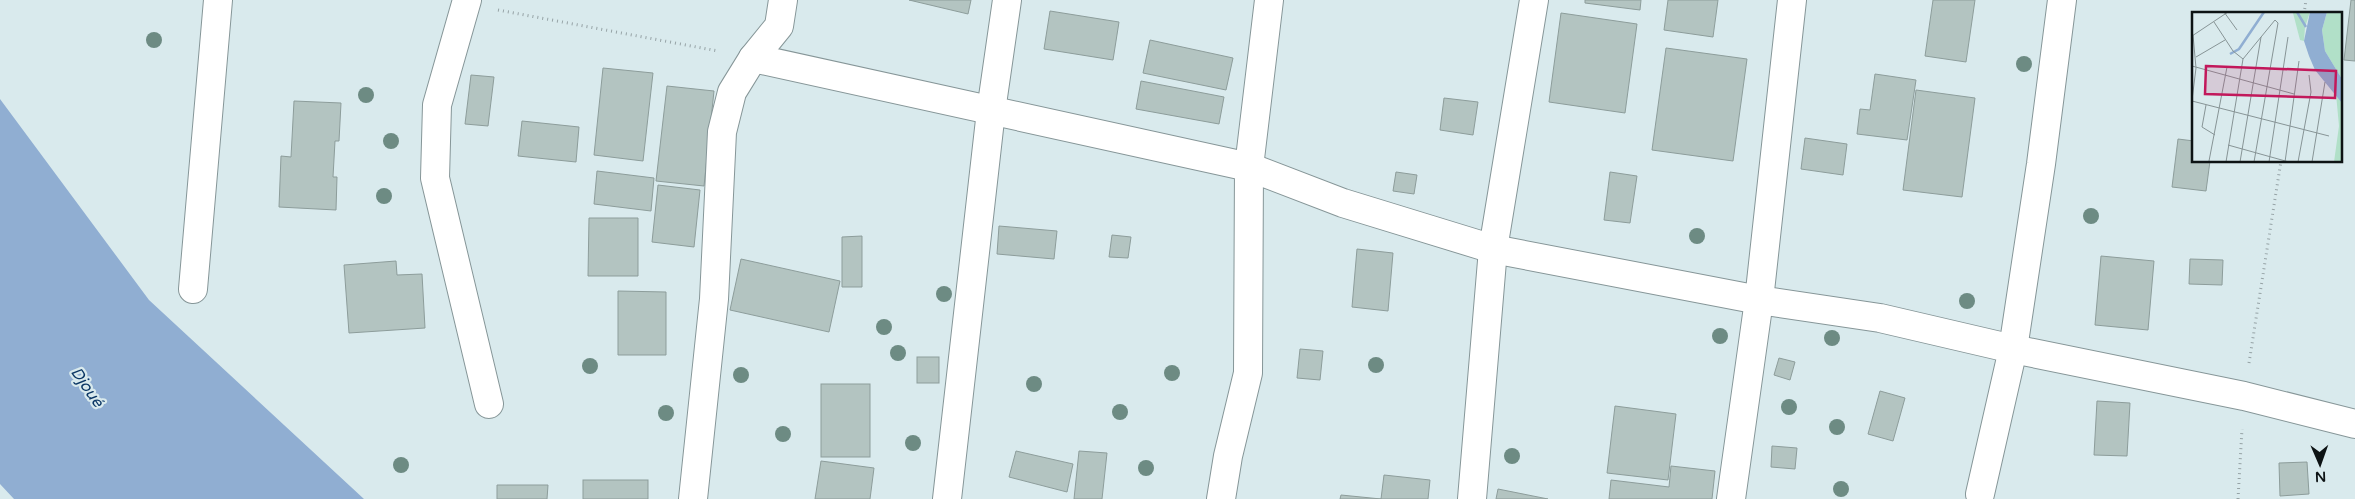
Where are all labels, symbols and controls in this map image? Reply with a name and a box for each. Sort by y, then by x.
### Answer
inset map [2192,12,2342,162]
water label: Djoué [66,363,108,412]
north arrow [2295,439,2345,489]
text: N [2315,468,2326,485]

